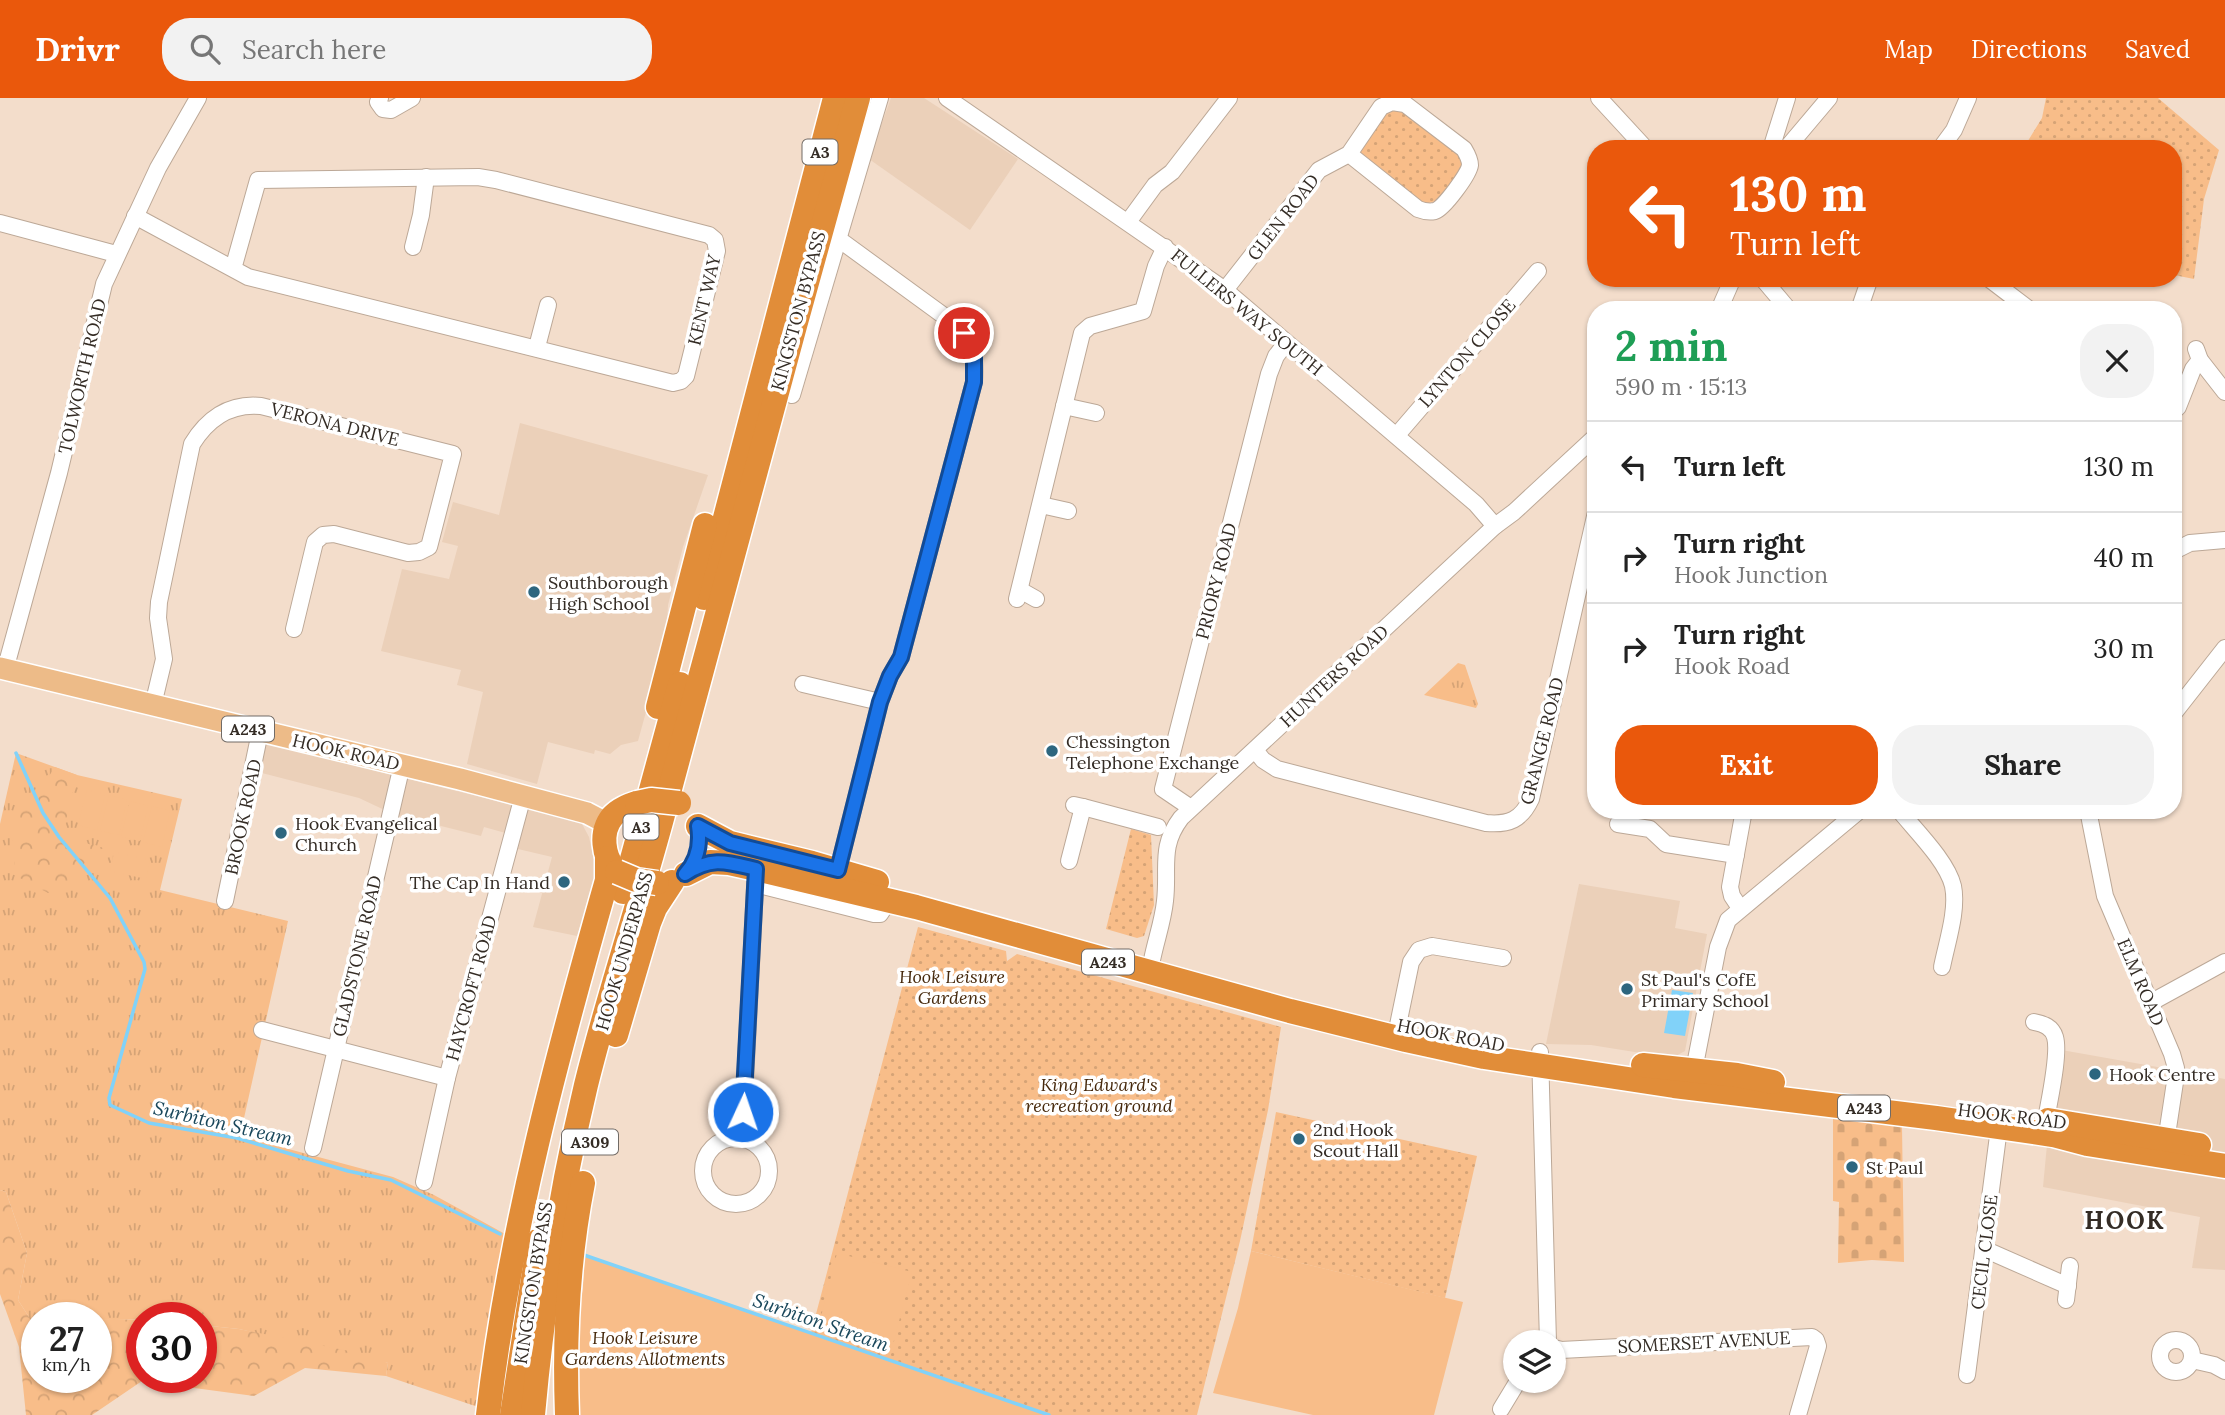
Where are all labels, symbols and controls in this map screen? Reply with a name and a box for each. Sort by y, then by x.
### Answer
search box [162,18,652,81]
text: Drivr [35,28,120,70]
icon: search [186,30,224,68]
text: Search here [242,33,386,66]
text: Map [1884,34,1933,65]
text: Directions [1971,34,2087,65]
text: Saved [2125,34,2190,65]
road number: A3 [802,140,838,164]
text: 130 m [1730,162,1866,224]
icon: left [1615,168,1706,259]
street label: GLEN ROAD [1242,169,1324,265]
text: Turn left [1730,223,1860,264]
street label: KINGSTON BYPASS [766,229,830,393]
street label: FULLERS WAY SOUTH [1166,244,1328,380]
street label: KENT WAY [682,252,726,348]
street label: LYNTON CLOSE [1414,294,1520,412]
street label: TOLWORTH ROAD [53,296,111,456]
pin [934,303,994,363]
icon: arrive [945,314,983,352]
text: 2 min [1615,319,1728,373]
button: close [2080,324,2154,398]
text: 590 m · 15:13 [1615,372,1747,401]
street label: VERONA DRIVE [267,397,402,451]
icon: left [1615,448,1653,486]
text: Turn left [1674,450,1785,483]
text: 130 m [2084,450,2154,483]
street label: PRIORY ROAD [1190,520,1242,642]
text: Turn right [1674,527,1805,560]
icon: right [1615,539,1653,577]
text: 40 m [2094,541,2154,574]
text: Hook Junction [1674,560,1828,589]
place label: Southborough High School [548,571,669,615]
marker: Southborough High School [526,584,542,600]
text: Turn right [1674,618,1805,651]
street label: HUNTERS ROAD [1275,620,1393,732]
icon: right [1615,630,1653,668]
text: 30 m [2093,632,2154,665]
text: Hook Road [1674,651,1790,680]
street label: GRANGE ROAD [1515,675,1569,807]
road number: A243 [222,716,274,742]
button: Exit [1615,725,1878,805]
button: Share [1892,725,2154,805]
street label: HOOK ROAD [290,728,402,776]
place label: Chessington Telephone Exchange [1066,730,1240,774]
marker: Chessington Telephone Exchange [1044,743,1060,759]
street label: BROOK ROAD [220,757,266,877]
place label: Hook Evangelical Church [295,812,438,856]
road number: A3 [624,814,658,840]
marker: Hook Evangelical Church [273,825,289,841]
street label: HOOK UNDERPASS [590,869,658,1033]
place label: The Cap In Hand [409,871,550,894]
street label: GLADSTONE ROAD [327,873,387,1039]
marker: The Cap In Hand [556,874,572,890]
street label: HAYCROFT ROAD [440,913,502,1063]
street label: ELM ROAD [2112,935,2170,1029]
road number: A243 [1082,950,1134,974]
park label: Hook Leisure Gardens [899,965,1005,1009]
place label: St Paul's CofE Primary School [1641,968,1769,1012]
marker: St Paul's CofE Primary School [1619,981,1635,997]
street label: HOOK ROAD [1395,1013,1507,1057]
place label: Hook Centre [2109,1063,2216,1086]
marker: Hook Centre [2087,1066,2103,1082]
park label: King Edward's recreation ground [1025,1073,1173,1117]
position arrow [706,1075,780,1149]
water label: Surbiton Stream [151,1095,295,1151]
road number: A243 [1838,1096,1890,1120]
street label: HOOK ROAD [1956,1098,2068,1134]
place label: 2nd Hook Scout Hall [1313,1118,1399,1162]
road number: A309 [562,1130,618,1154]
marker: 2nd Hook Scout Hall [1291,1131,1307,1147]
place label: St Paul [1866,1156,1924,1179]
marker: St Paul [1844,1159,1860,1175]
street label: CECIL CLOSE [1966,1193,2002,1311]
street label: KINGSTON BYPASS [509,1200,557,1366]
district label: HOOK [2085,1205,2165,1236]
water label: Surbiton Stream [750,1288,892,1357]
speed limit sign: 30 [126,1302,217,1393]
text: 27 [49,1316,84,1361]
park label: Hook Leisure Gardens Allotments [565,1326,725,1370]
street label: SOMERSET AVENUE [1617,1326,1791,1358]
map controls [1503,1330,1566,1393]
button: layers [1503,1330,1566,1393]
text: km/h [42,1353,91,1376]

